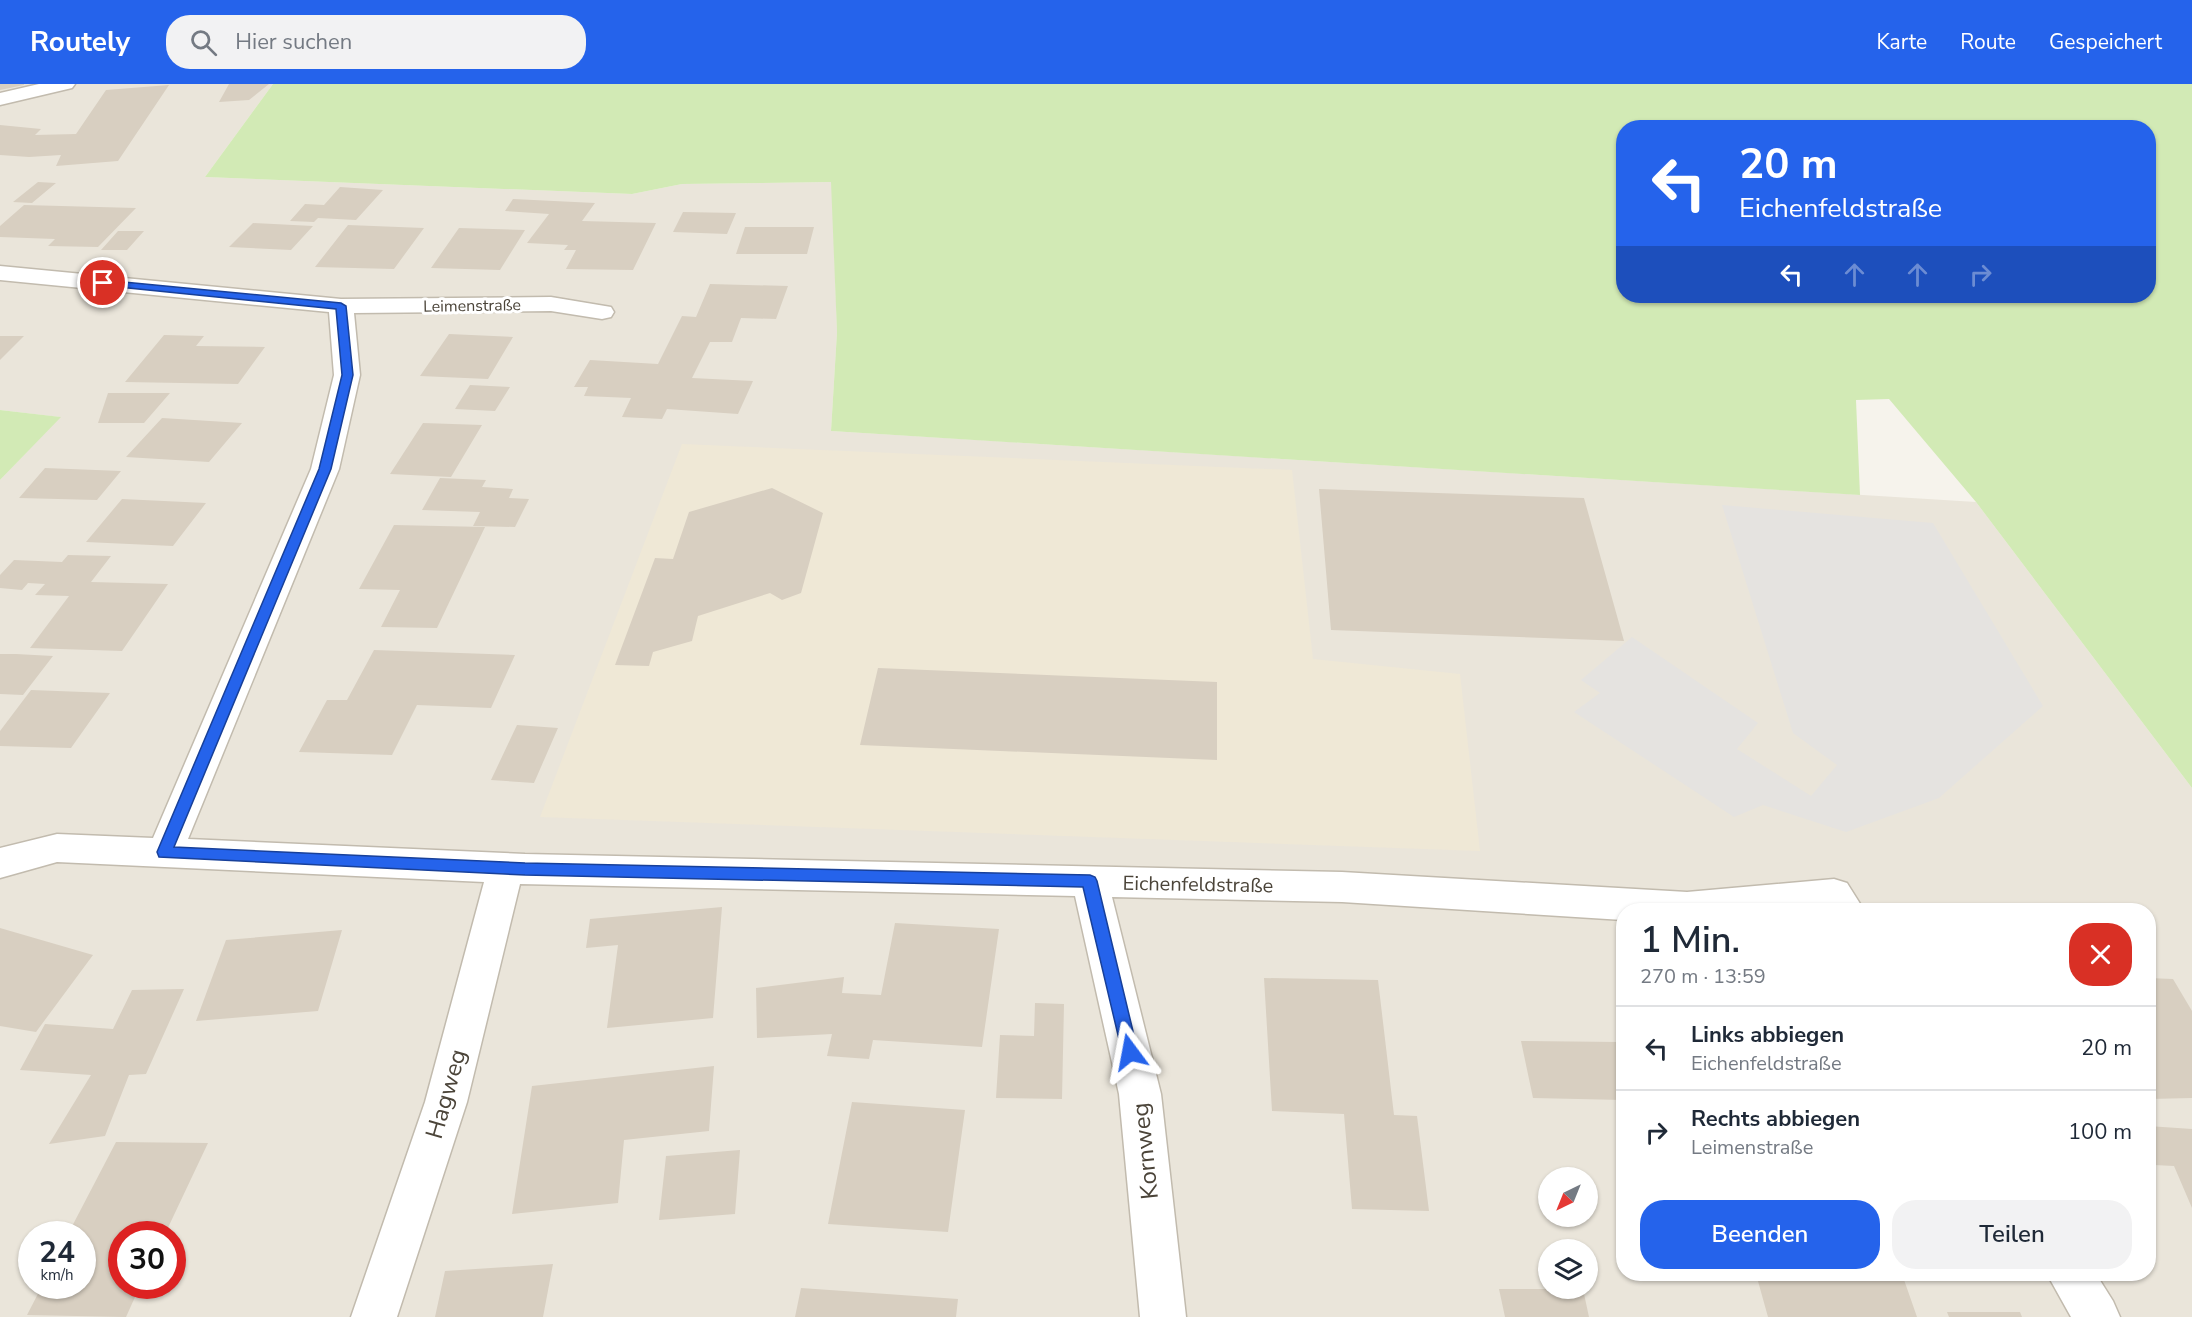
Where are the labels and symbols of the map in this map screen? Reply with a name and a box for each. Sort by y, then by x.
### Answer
pin [77,257,128,308]
street label: Leimenstraße [423,294,521,318]
street label: Eichenfeldstraße [1122,870,1273,899]
position arrow [1098,1020,1162,1084]
street label: Hagweg [418,1045,474,1143]
street label: Kornweg [1124,1101,1166,1201]
north arrow [1538,1167,1598,1227]
speed limit sign: 30 [108,1221,186,1299]

